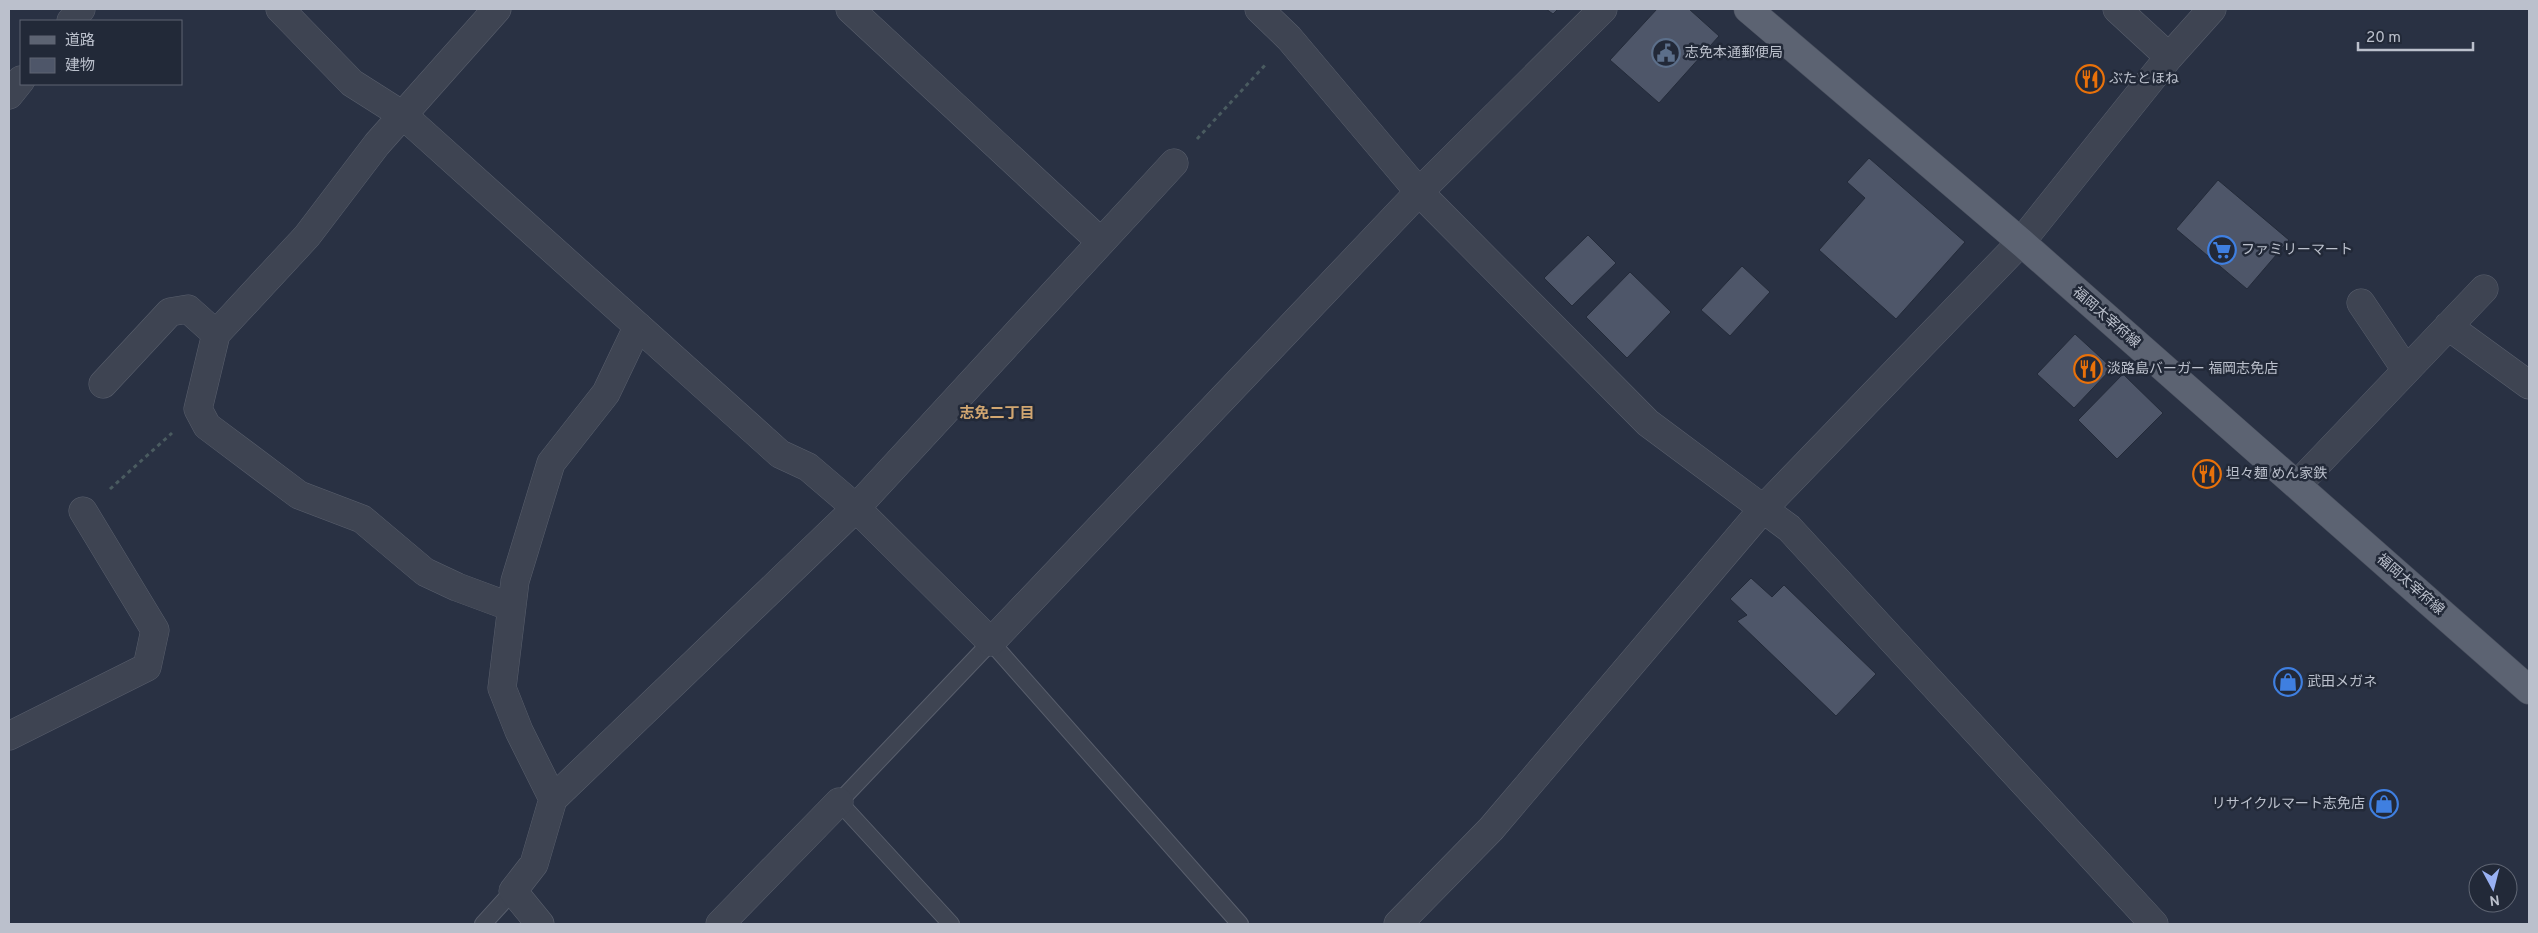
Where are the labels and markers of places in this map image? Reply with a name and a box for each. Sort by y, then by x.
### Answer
public building icon: 志免本通郵便局 [1651,38,1681,68]
place label: 志免本通郵便局 [1685,45,1783,62]
restaurant icon: ぶたとほね [2075,64,2105,94]
place label: ぶたとほね [2109,71,2179,88]
supermarket icon: ファミリーマート [2207,235,2237,265]
place label: ファミリーマート [2241,242,2353,259]
restaurant icon: 淡路島バーガー 福岡志免店 [2073,354,2103,384]
place label: 淡路島バーガー 福岡志免店 [2107,361,2278,378]
restaurant icon: 坦々麺 めん家鉄 [2192,459,2222,489]
place label: 坦々麺 めん家鉄 [2226,466,2327,483]
shop icon: 武田メガネ [2273,667,2303,697]
place label: 武田メガネ [2307,674,2377,691]
shop icon: リサイクルマート志免店 [2369,789,2399,819]
place label: リサイクルマート志免店 [2212,796,2365,813]

